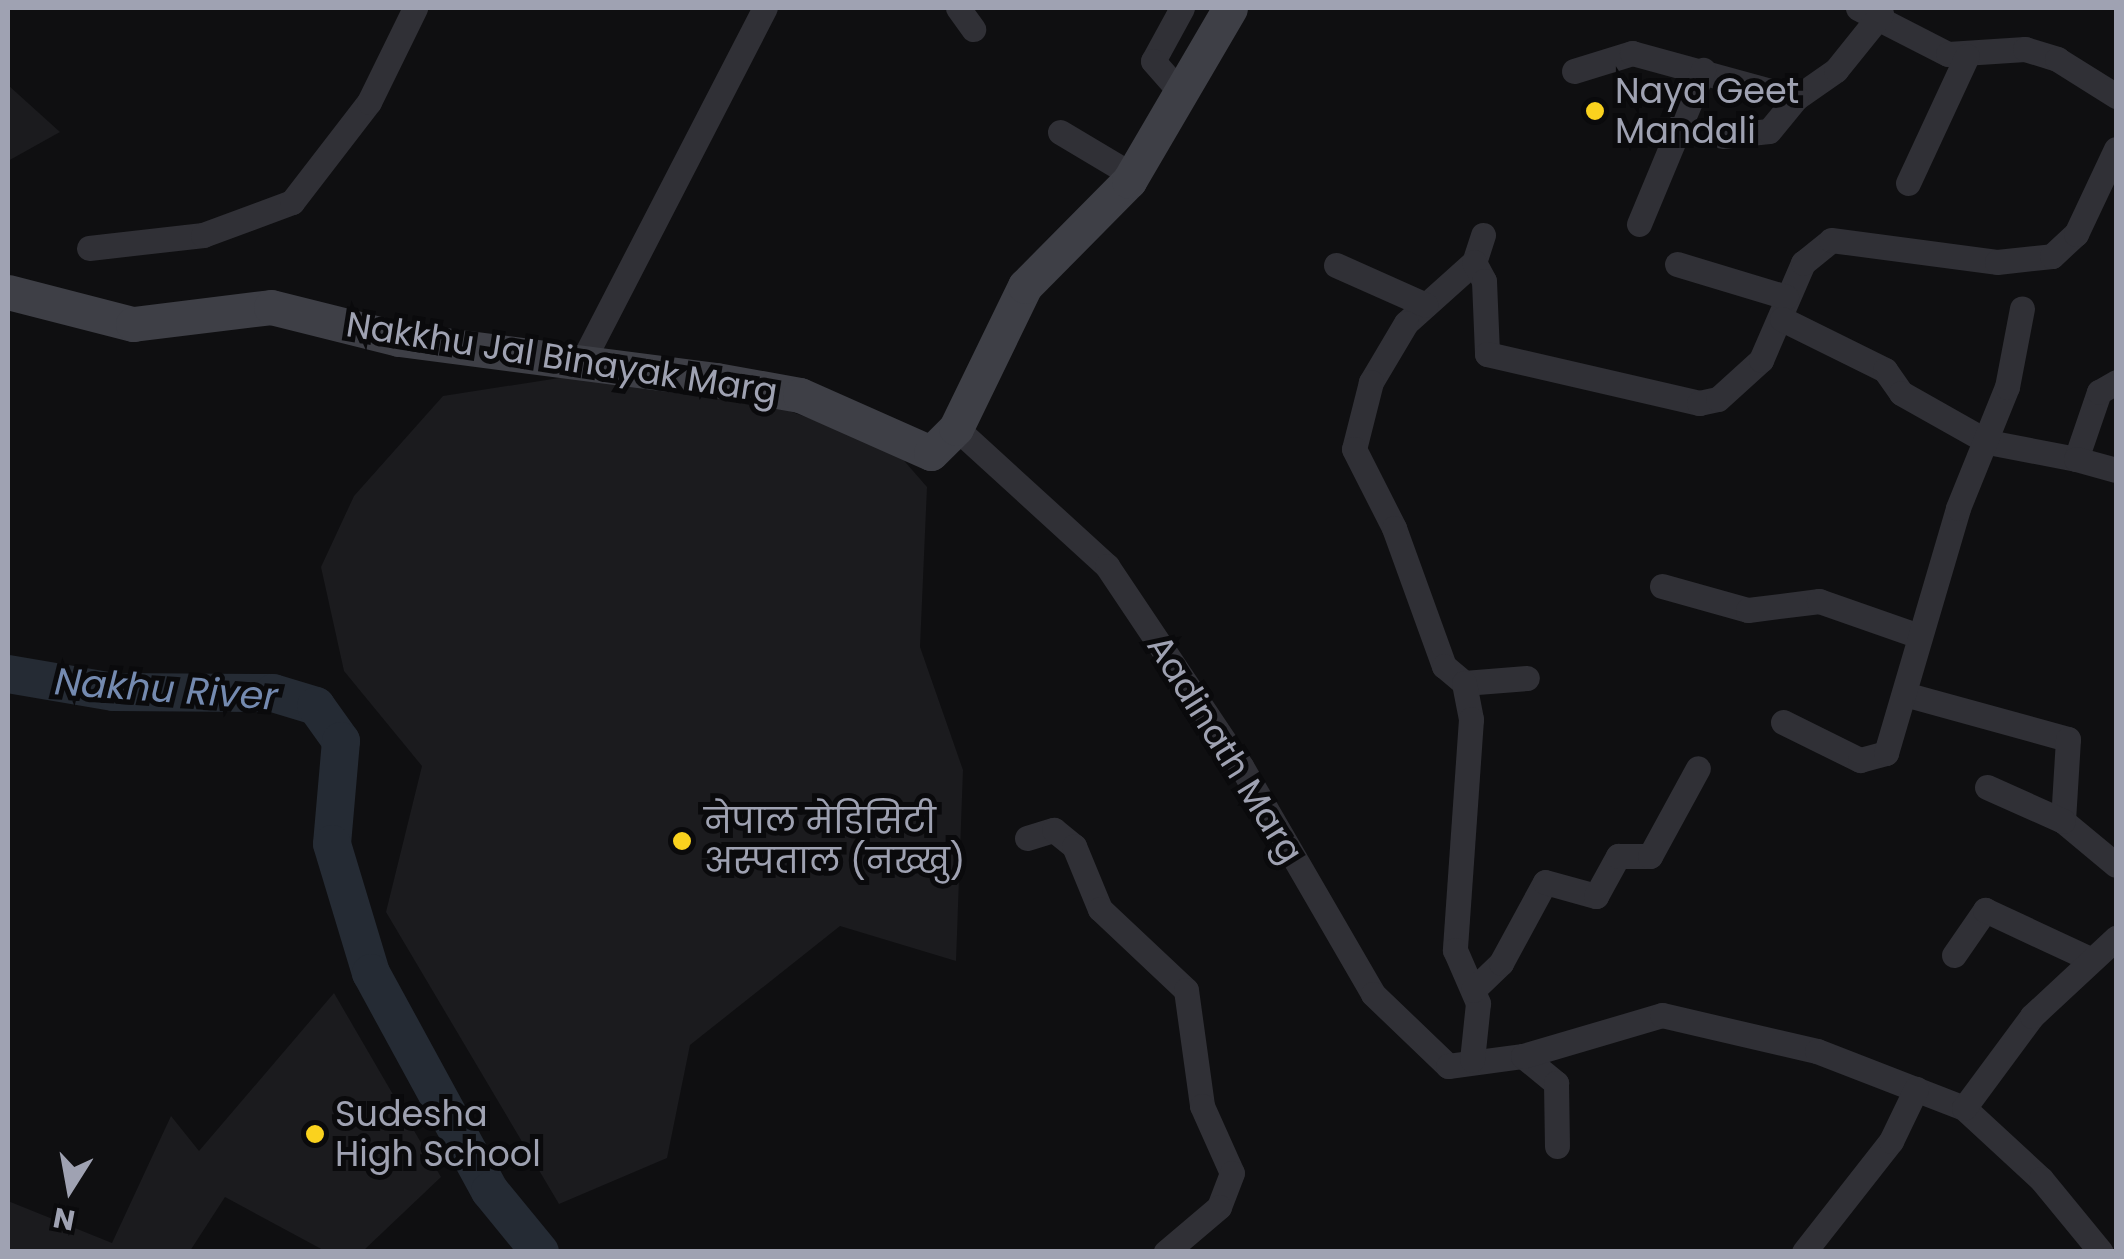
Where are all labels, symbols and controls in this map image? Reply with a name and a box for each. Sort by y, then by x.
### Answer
place label: Naya Geet Mandali [1615,70,1799,152]
marker: Naya Geet Mandali [1584,100,1606,122]
street label: Nakkhu Jal Binayak Marg [343,303,781,413]
street label: Aadinath Marg [1138,627,1312,871]
water label: Nakhu River [53,658,279,720]
place label: नेपाल मेडिसिटी अस्पताल (नख्खु) [704,800,965,882]
marker: नेपाल मेडिसिटी अस्पताल (नख्खु) [669,828,695,854]
place label: Sudesha High School [335,1093,541,1175]
marker: Sudesha High School [304,1123,326,1145]
north arrow [20,1139,120,1239]
text: N [50,1198,78,1240]

